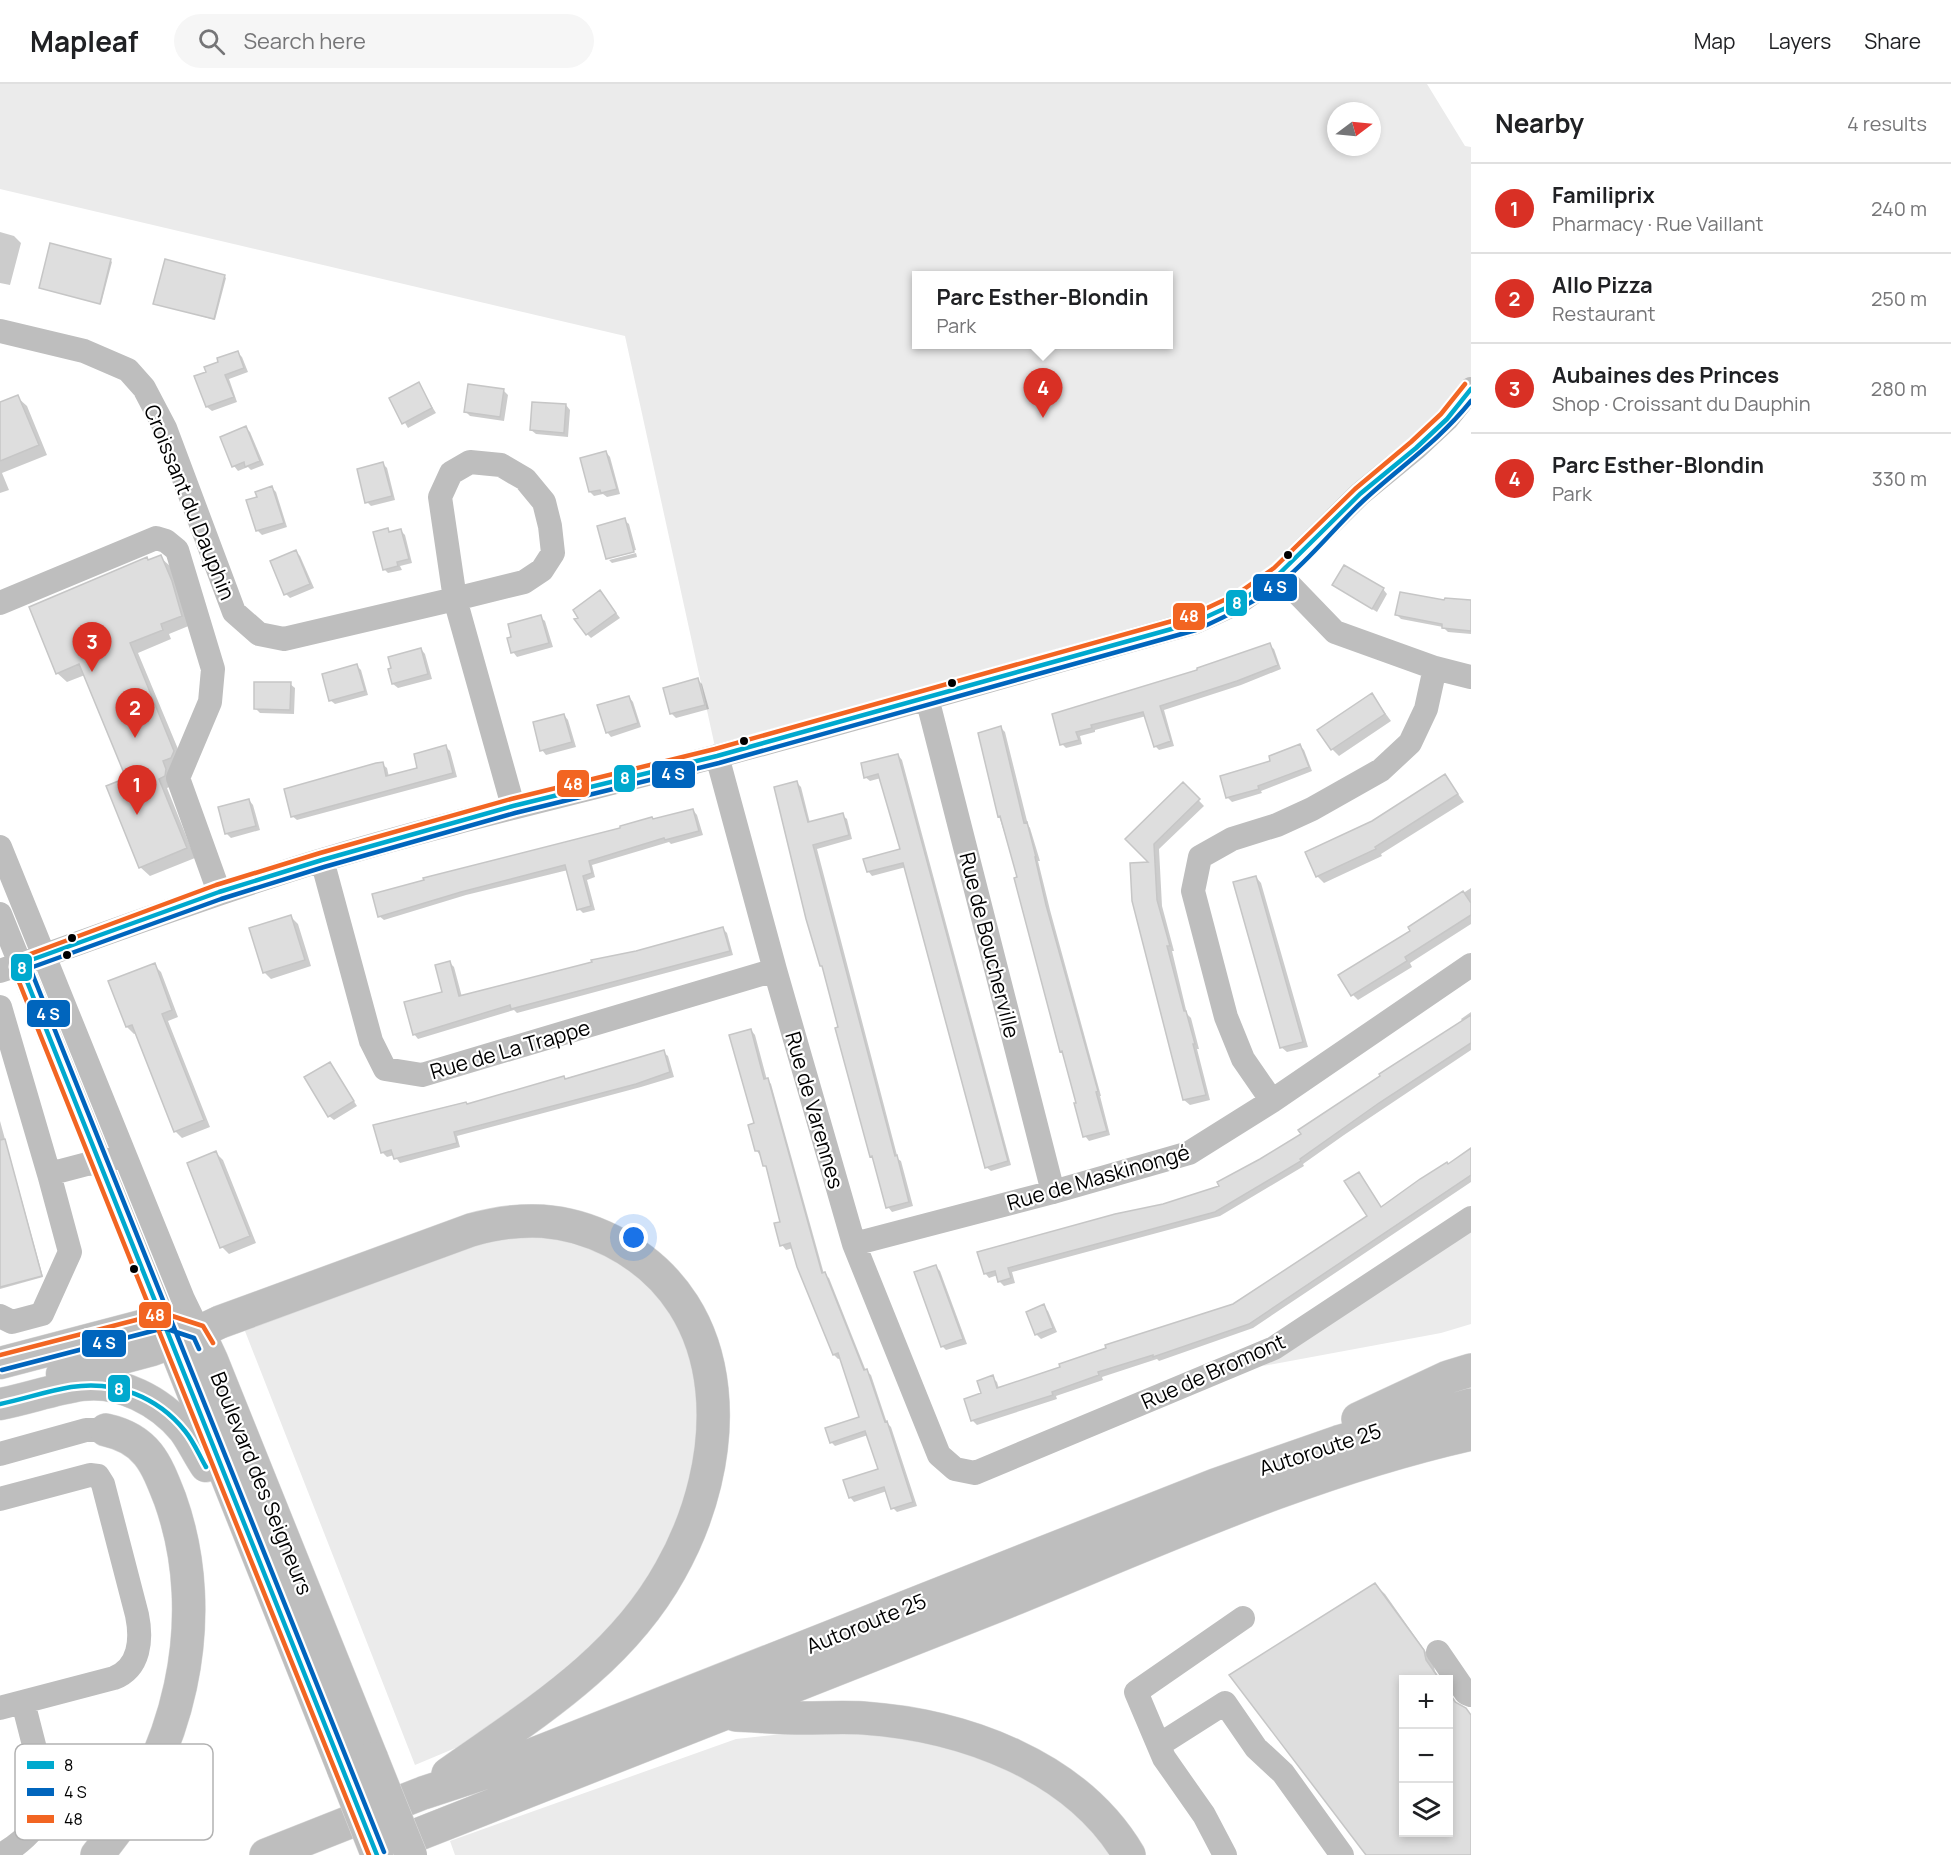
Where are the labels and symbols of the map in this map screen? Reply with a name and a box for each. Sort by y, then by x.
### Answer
north arrow [1327,102,1381,156]
pin: 4 [1024,368,1062,418]
street label: Croissant du Dauphin [138,400,242,604]
unlabelled marker [1282,549,1294,561]
line badge: 4 S [1252,573,1298,602]
text: 4 S [1263,576,1287,598]
line badge: 8 [1225,589,1248,617]
text: 8 [1232,592,1242,614]
line badge: 48 [1172,602,1206,631]
text: 48 [1179,605,1199,627]
pin: 3 [72,622,112,672]
unlabelled marker [946,677,958,689]
pin: 2 [116,688,154,738]
unlabelled marker [738,735,750,747]
line badge: 4 S [651,760,696,789]
text: 4 S [661,763,685,785]
line badge: 8 [613,764,636,793]
pin: 1 [118,766,156,815]
text: 8 [620,767,630,789]
line badge: 48 [556,769,590,798]
text: 48 [563,773,583,795]
street label: Rue de Boucherville [953,849,1027,1041]
unlabelled marker [66,932,78,944]
unlabelled marker [61,949,73,961]
line badge: 8 [10,953,33,982]
text: 8 [17,957,27,979]
line badge: 4 S [26,999,71,1028]
text: 4 S [36,1003,60,1025]
street label: Rue de La Trappe [427,1013,593,1085]
street label: Rue de Varennes [779,1028,851,1192]
street label: Rue de Maskinongé [1003,1138,1193,1216]
your location [619,1223,648,1252]
unlabelled marker [128,1263,140,1275]
line badge: 48 [138,1301,172,1329]
text: 48 [145,1304,165,1326]
street label: Rue de Bromont [1137,1327,1289,1415]
line badge: 4 S [81,1329,127,1358]
text: 4 S [92,1332,116,1354]
street label: Boulevard des Seigneurs [204,1367,320,1599]
line badge: 8 [107,1374,131,1403]
text: 8 [114,1378,124,1400]
street label: Autoroute 25 [1255,1416,1385,1482]
street label: Autoroute 25 [802,1586,930,1660]
legend [15,1744,213,1840]
text: 8 [64,1754,73,1776]
text: 4 S [64,1781,87,1803]
text: 48 [64,1808,83,1830]

